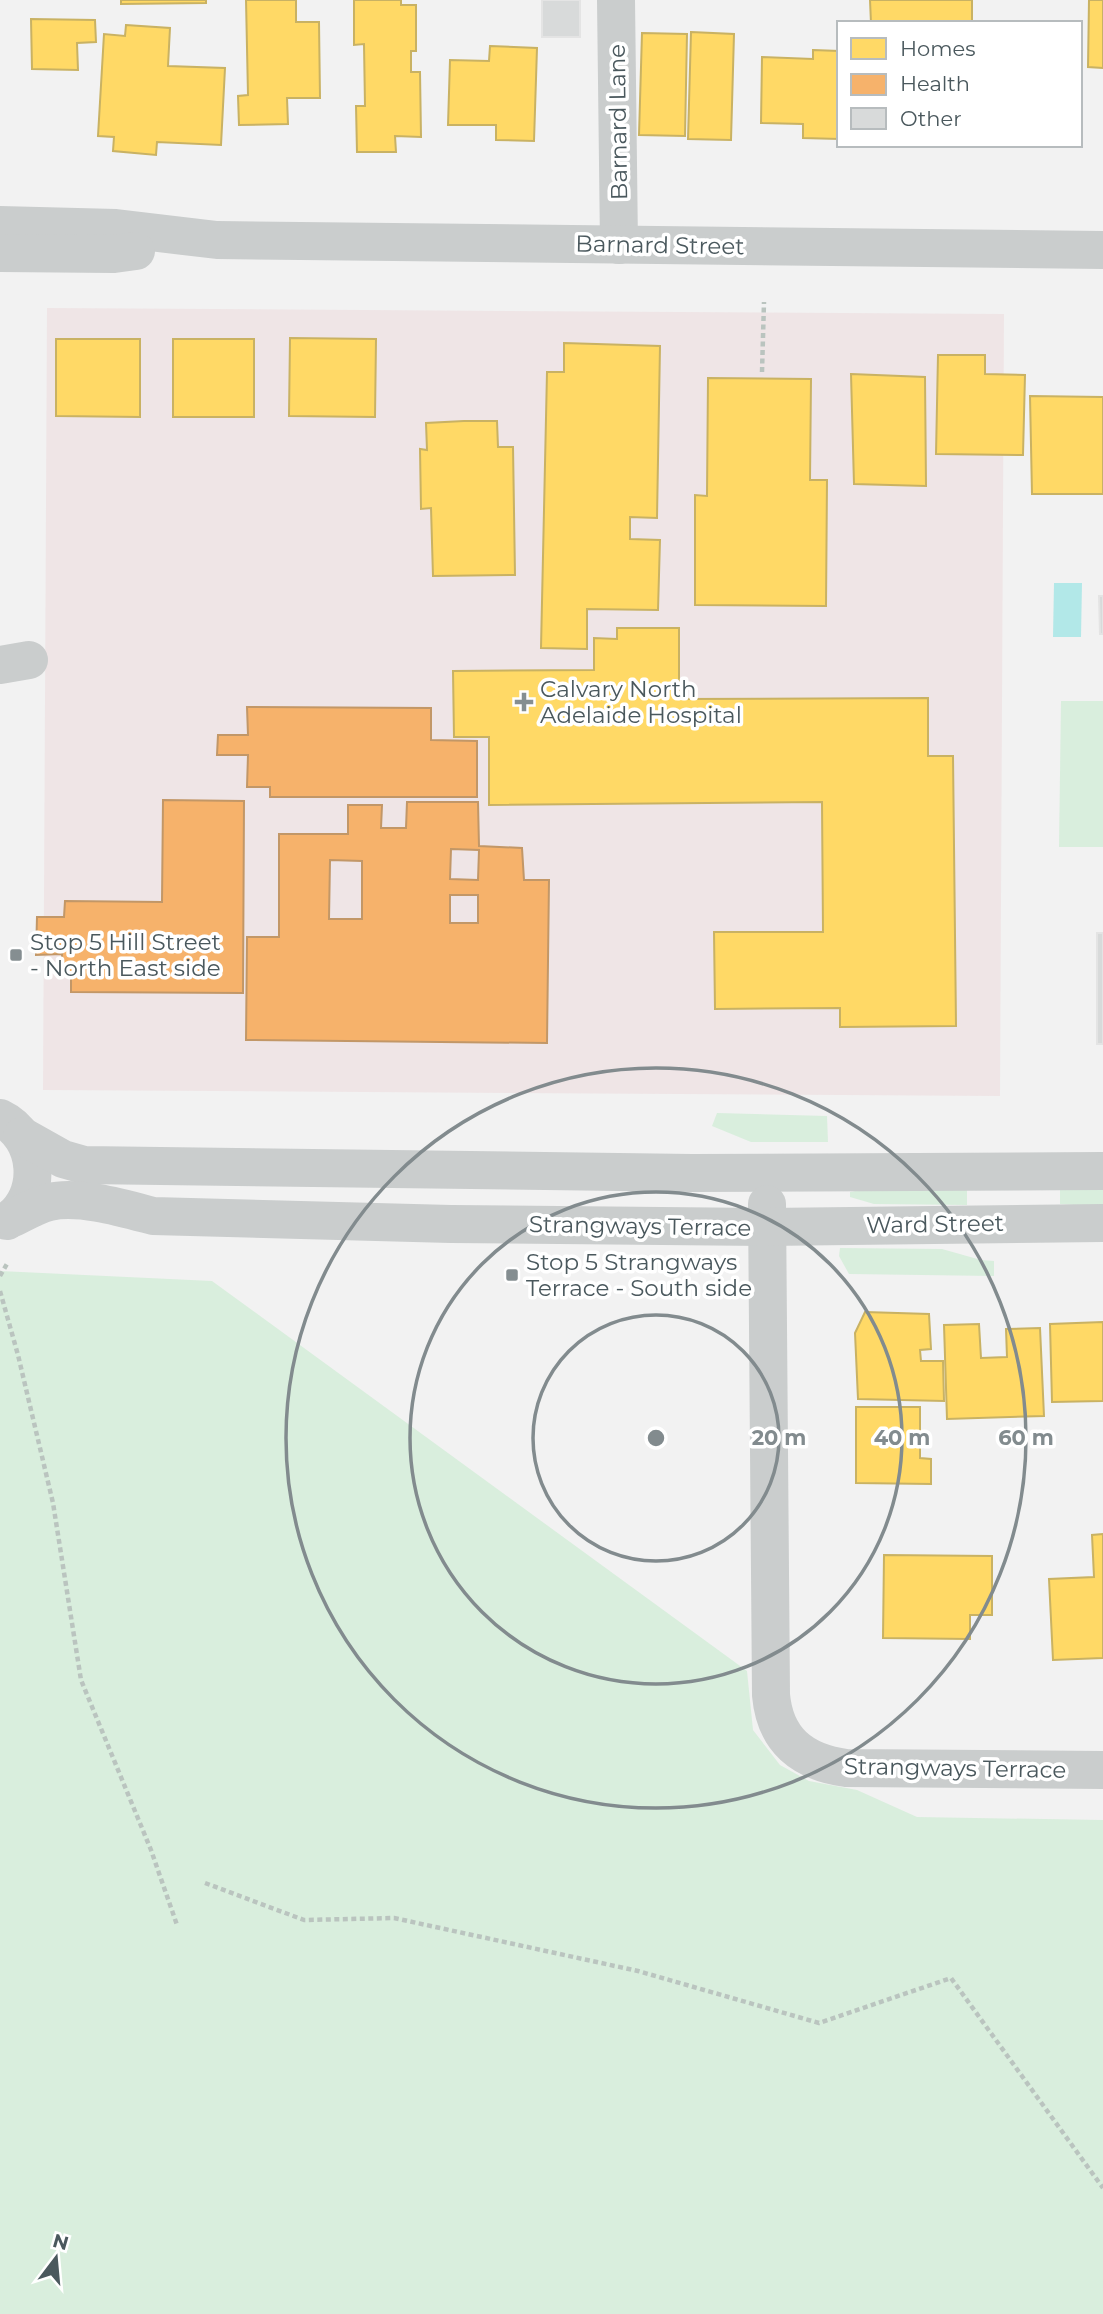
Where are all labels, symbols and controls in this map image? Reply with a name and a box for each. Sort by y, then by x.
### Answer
legend [837,21,1082,147]
text: Homes [900,36,975,61]
street label: Barnard Lane [603,44,633,200]
text: Health [900,71,970,96]
text: Other [900,106,962,131]
street label: Barnard Street [575,230,745,260]
place label: Calvary North Adelaide Hospital [540,675,742,729]
marker: Calvary North Adelaide Hospital [514,692,534,712]
place label: Stop 5 Hill Street - North East side [30,928,221,982]
marker: Stop 5 Hill Street - North East side [8,947,24,963]
street label: Ward Street [866,1209,1004,1239]
street label: Strangways Terrace [529,1210,751,1242]
place label: Stop 5 Strangways Terrace - South side [526,1248,752,1302]
marker: Stop 5 Strangways Terrace - South side [504,1267,520,1283]
text: 20 m [752,1425,806,1450]
text: 40 m [874,1425,930,1450]
text: 60 m [998,1425,1054,1450]
centre of rings [644,1426,668,1450]
street label: Strangways Terrace [844,1752,1066,1784]
north arrow [21,2223,91,2293]
text: N [50,2229,71,2255]

